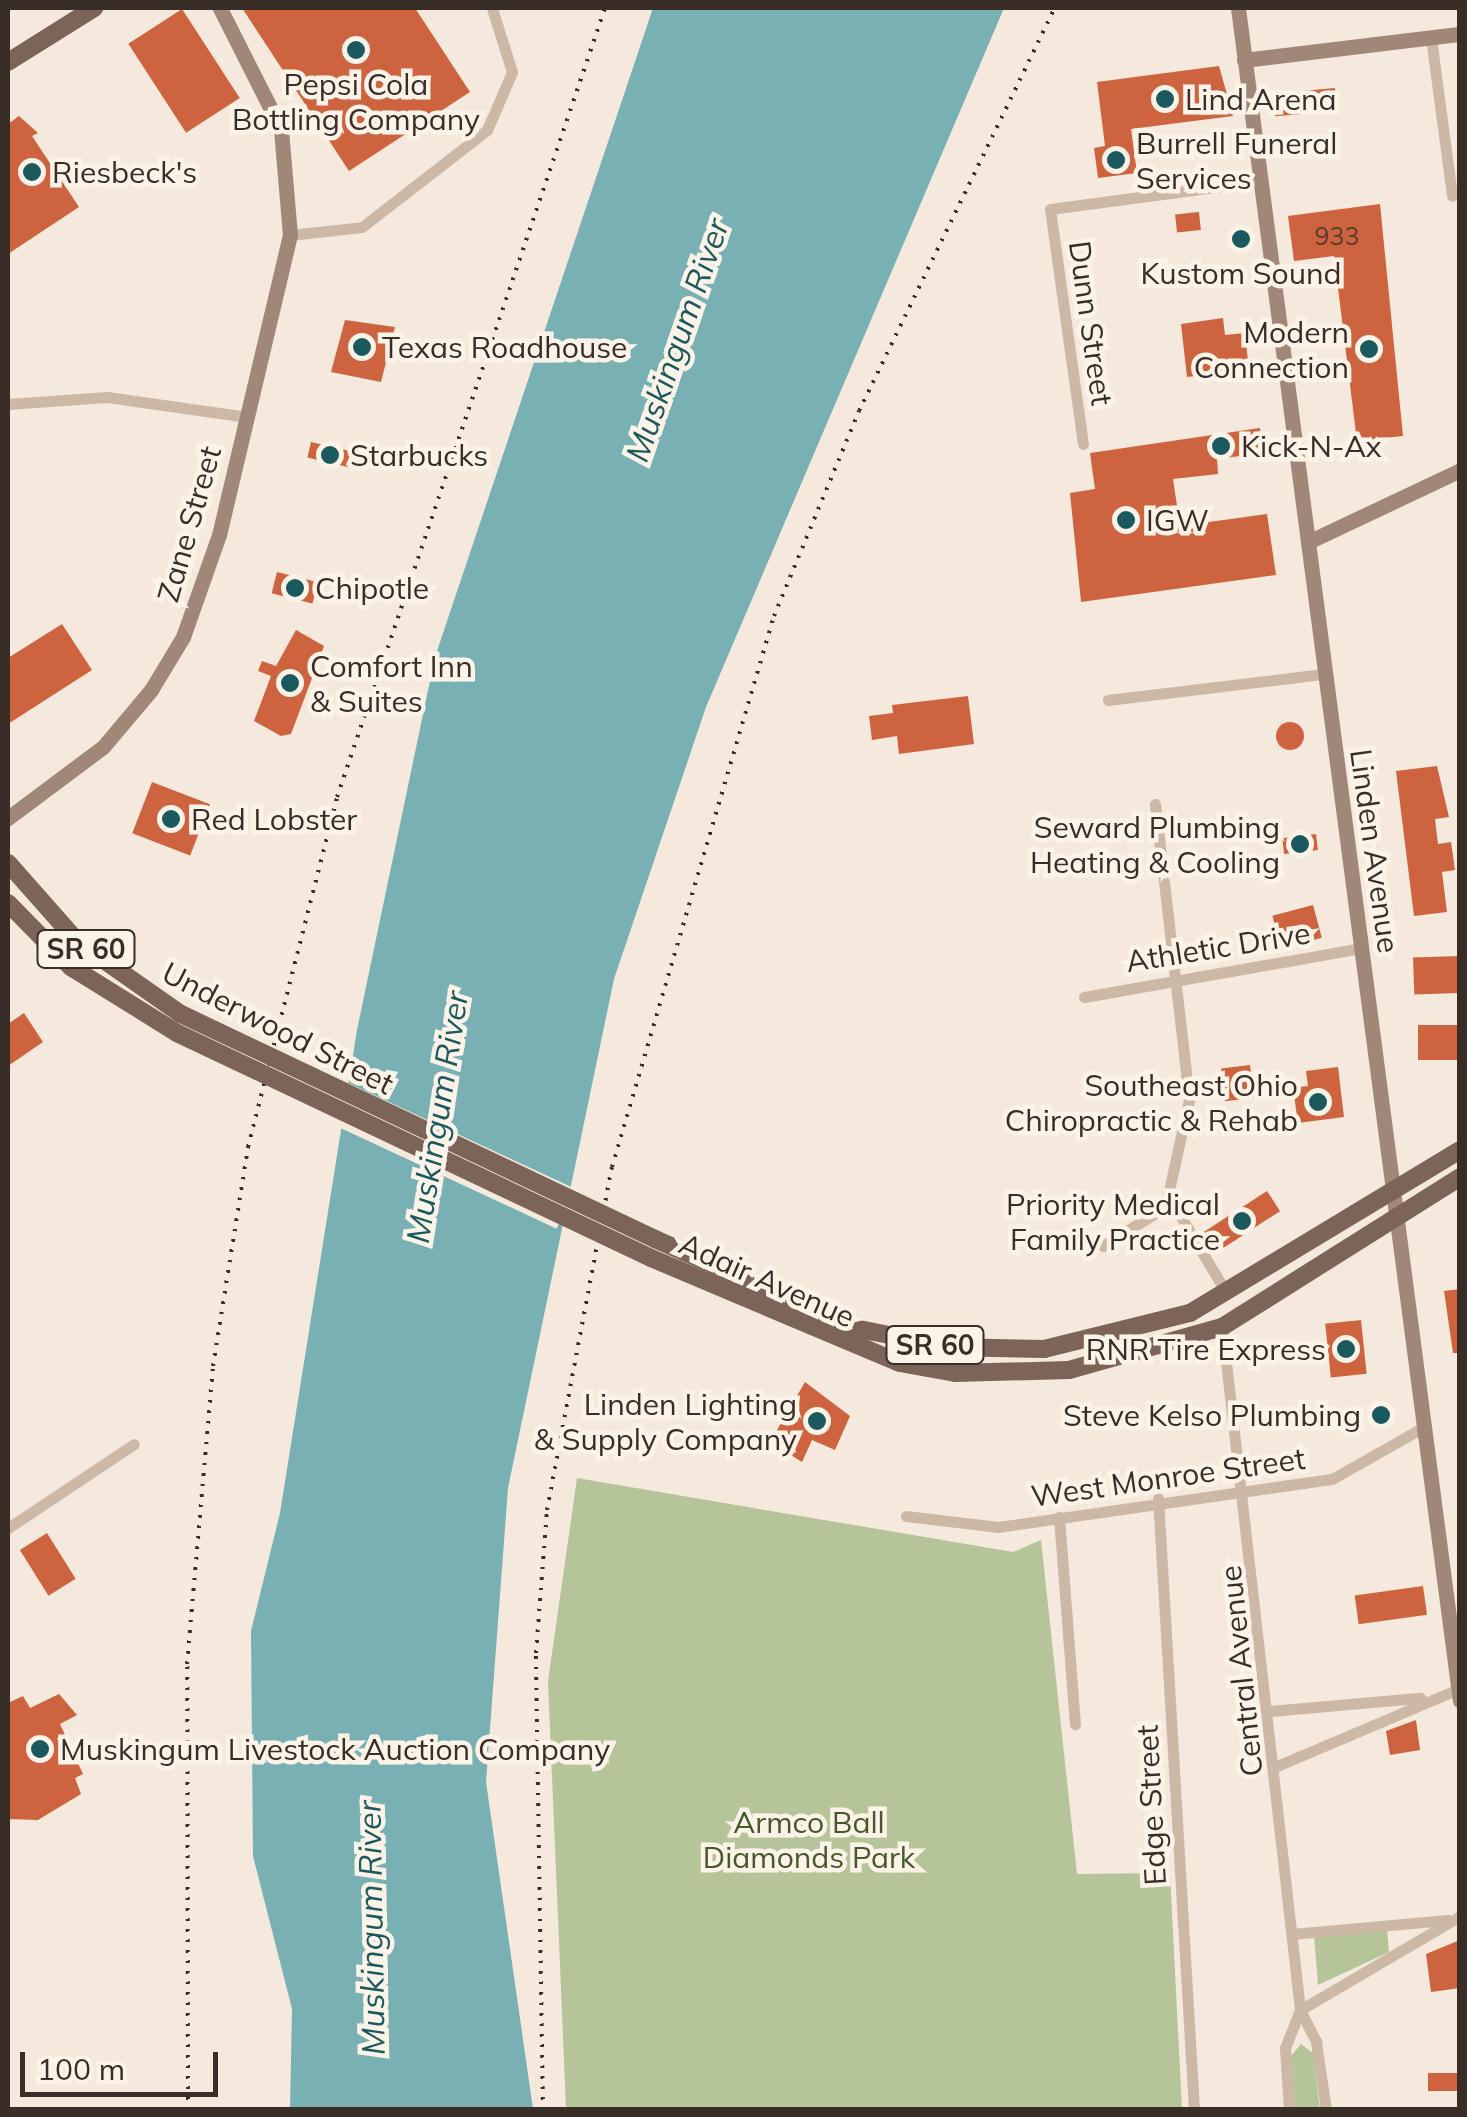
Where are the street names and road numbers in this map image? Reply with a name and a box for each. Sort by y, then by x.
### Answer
street label: Dunn Street [1062,238,1120,408]
street label: Zane Street [150,442,228,606]
street label: Linden Avenue [1343,747,1407,955]
street label: Athletic Drive [1123,915,1313,979]
road number: SR 60 [36,926,136,972]
street label: Underwood Street [156,954,400,1102]
street label: Adair Avenue [674,1225,860,1335]
road number: SR 60 [885,1322,985,1368]
street label: West Monroe Street [1029,1440,1307,1514]
street label: Central Avenue [1212,1564,1270,1778]
street label: Edge Street [1129,1724,1173,1886]

